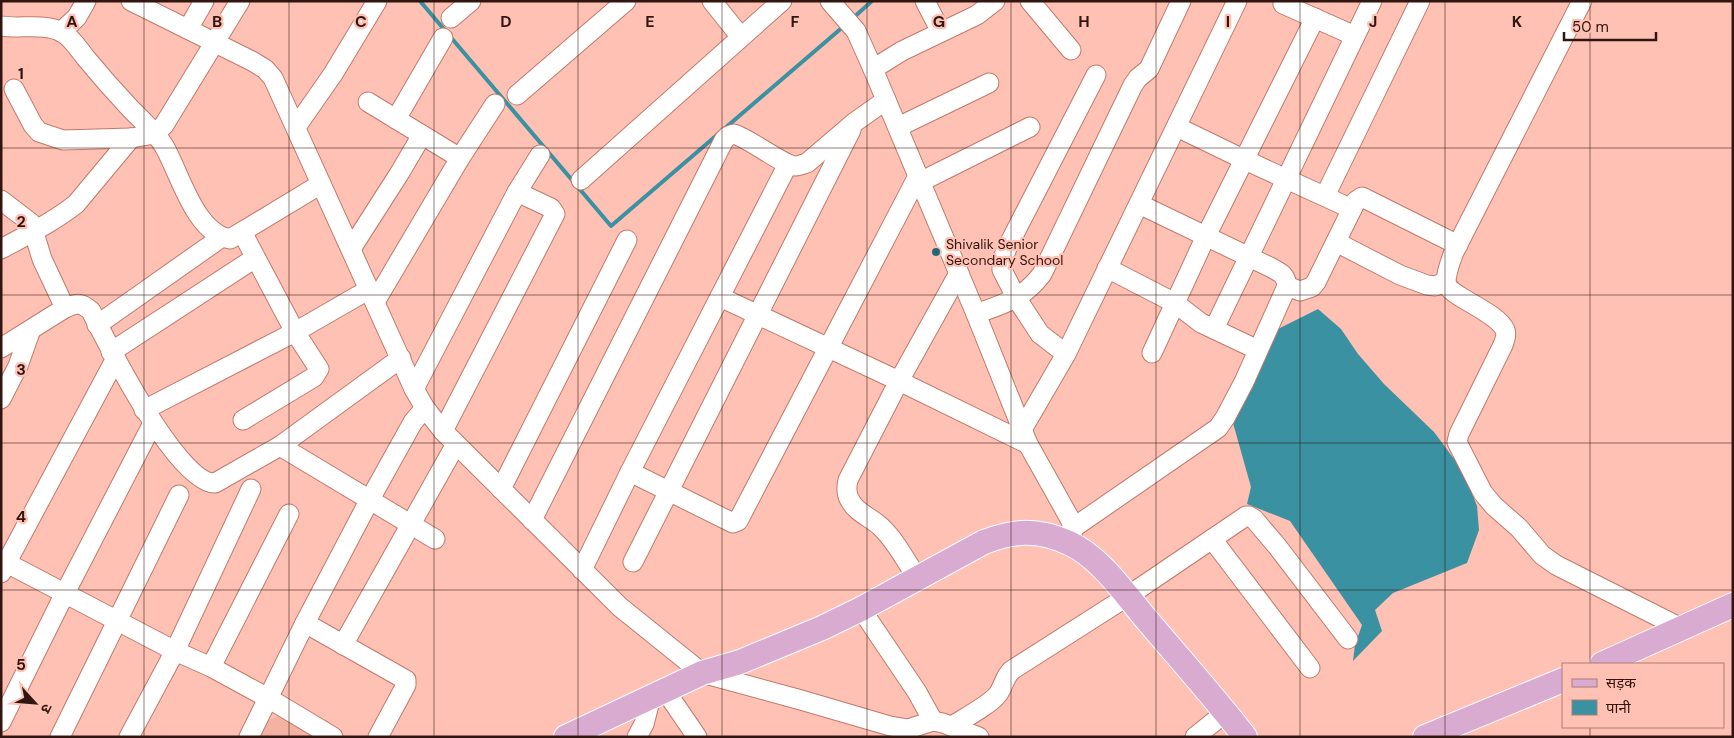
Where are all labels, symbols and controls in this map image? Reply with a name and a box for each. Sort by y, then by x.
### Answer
scale bar [1564,10,1656,42]
text: A [66,11,78,32]
text: B [212,11,222,32]
text: C [355,11,367,32]
text: D [500,11,512,32]
text: E [645,11,655,32]
text: F [791,11,800,32]
text: G [933,11,945,32]
text: H [1078,11,1090,32]
text: I [1226,11,1230,32]
text: J [1369,11,1377,32]
text: K [1512,11,1523,32]
text: 50 m [1572,17,1609,37]
text: 1 [18,63,24,84]
text: 2 [16,211,26,232]
place label: Shivalik Senior Secondary School [946,235,1063,269]
marker: Shivalik Senior Secondary School [930,246,942,258]
text: 3 [16,359,26,380]
text: 4 [16,506,26,527]
text: 5 [16,654,26,675]
legend [1562,663,1724,728]
text: सड़क [1606,673,1636,693]
north arrow [10,678,60,728]
text: पानी [1606,698,1632,718]
text: उ [36,701,57,717]

